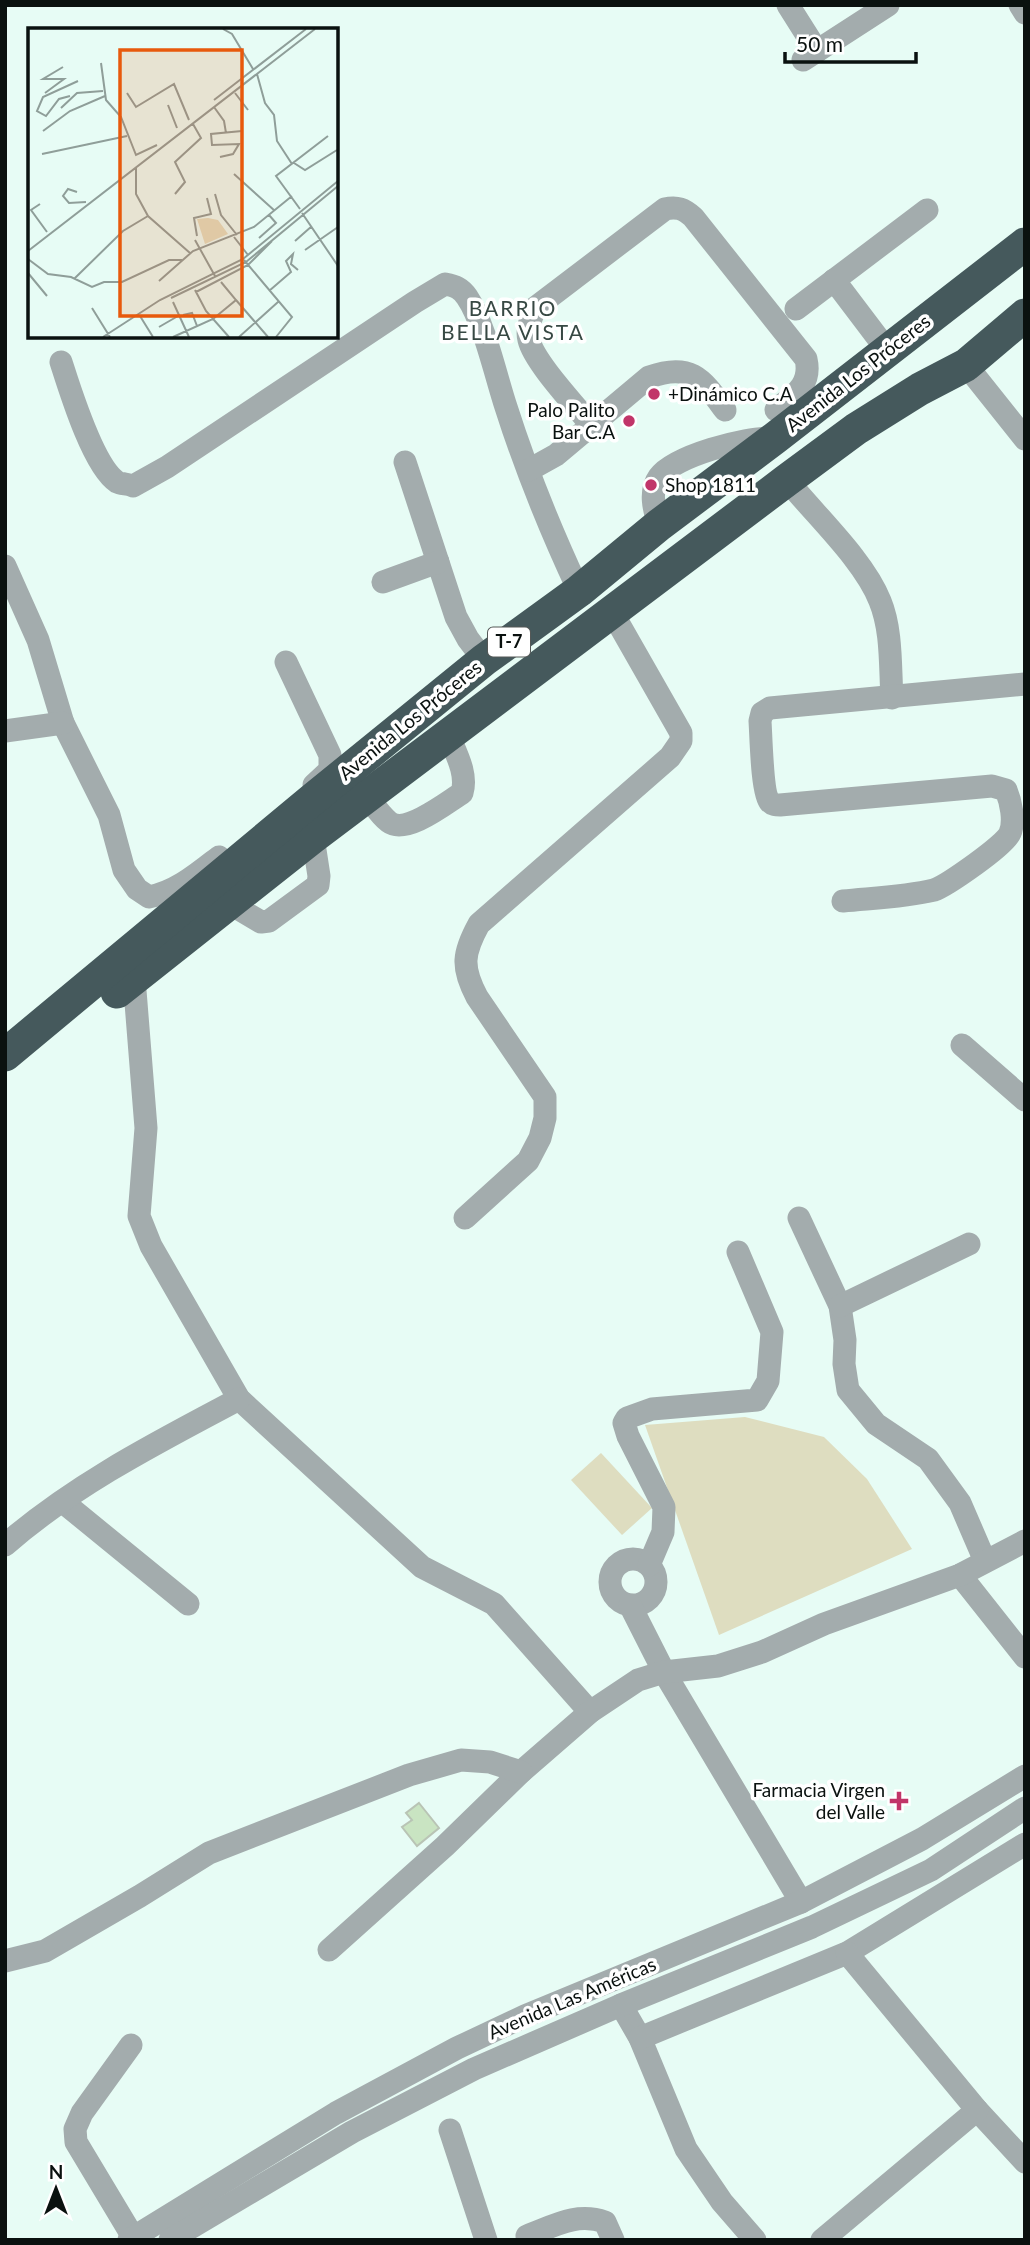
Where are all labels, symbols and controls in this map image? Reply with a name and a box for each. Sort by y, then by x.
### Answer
scale bar [785,21,916,65]
inset map [28,28,338,338]
text: 50 m [796,31,843,56]
district label: BARRIO BELLA VISTA [441,295,585,344]
street label: Avenida Los Próceres [781,309,934,436]
place label: +Dinámico C.A [668,382,793,405]
marker: +Dinámico C.A [646,386,662,402]
place label: Palo Palito Bar C.A [527,398,615,443]
marker: Palo Palito Bar C.A [621,413,637,429]
place label: Shop 1811 [665,473,756,496]
marker: Shop 1811 [643,477,659,493]
road number: T-7 [488,628,530,656]
street label: Avenida Los Próceres [334,655,486,784]
place label: Farmacia Virgen del Valle [752,1778,885,1823]
marker: Farmacia Virgen del Valle [891,1793,907,1809]
street label: Avenida Las Américas [484,1952,659,2043]
north arrow [21,2154,91,2224]
text: N [49,2160,63,2183]

